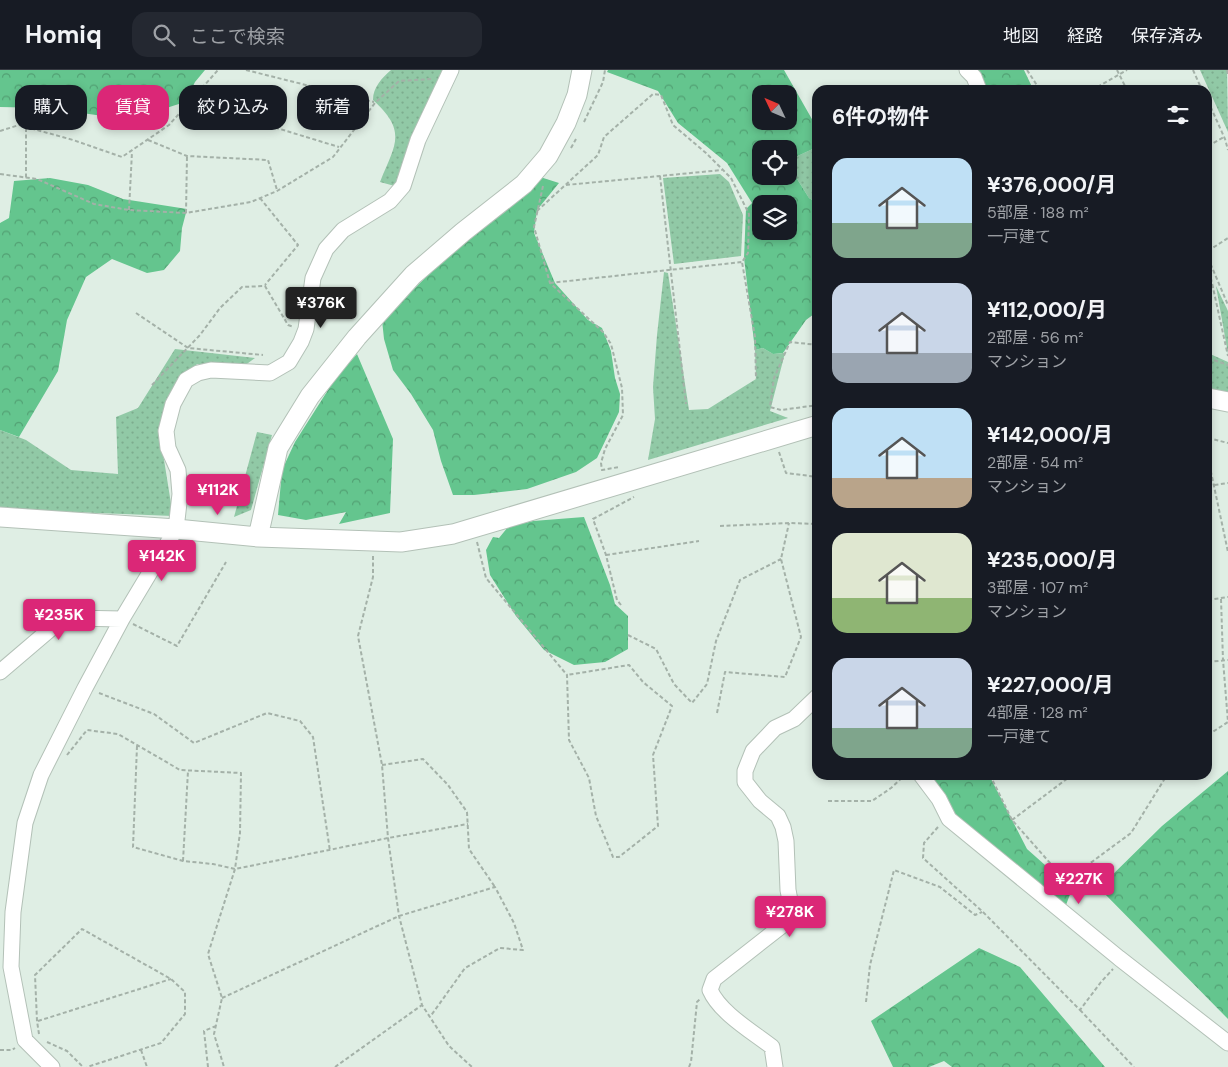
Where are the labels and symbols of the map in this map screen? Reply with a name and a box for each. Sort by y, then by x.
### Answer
north arrow [752,85,798,130]
pin: ¥376K [286,286,356,329]
pin: ¥112K [183,474,253,516]
pin: ¥142K [127,540,197,582]
pin: ¥235K [24,598,94,641]
pin: ¥227K [1044,862,1114,905]
pin: ¥278K [755,896,825,938]

